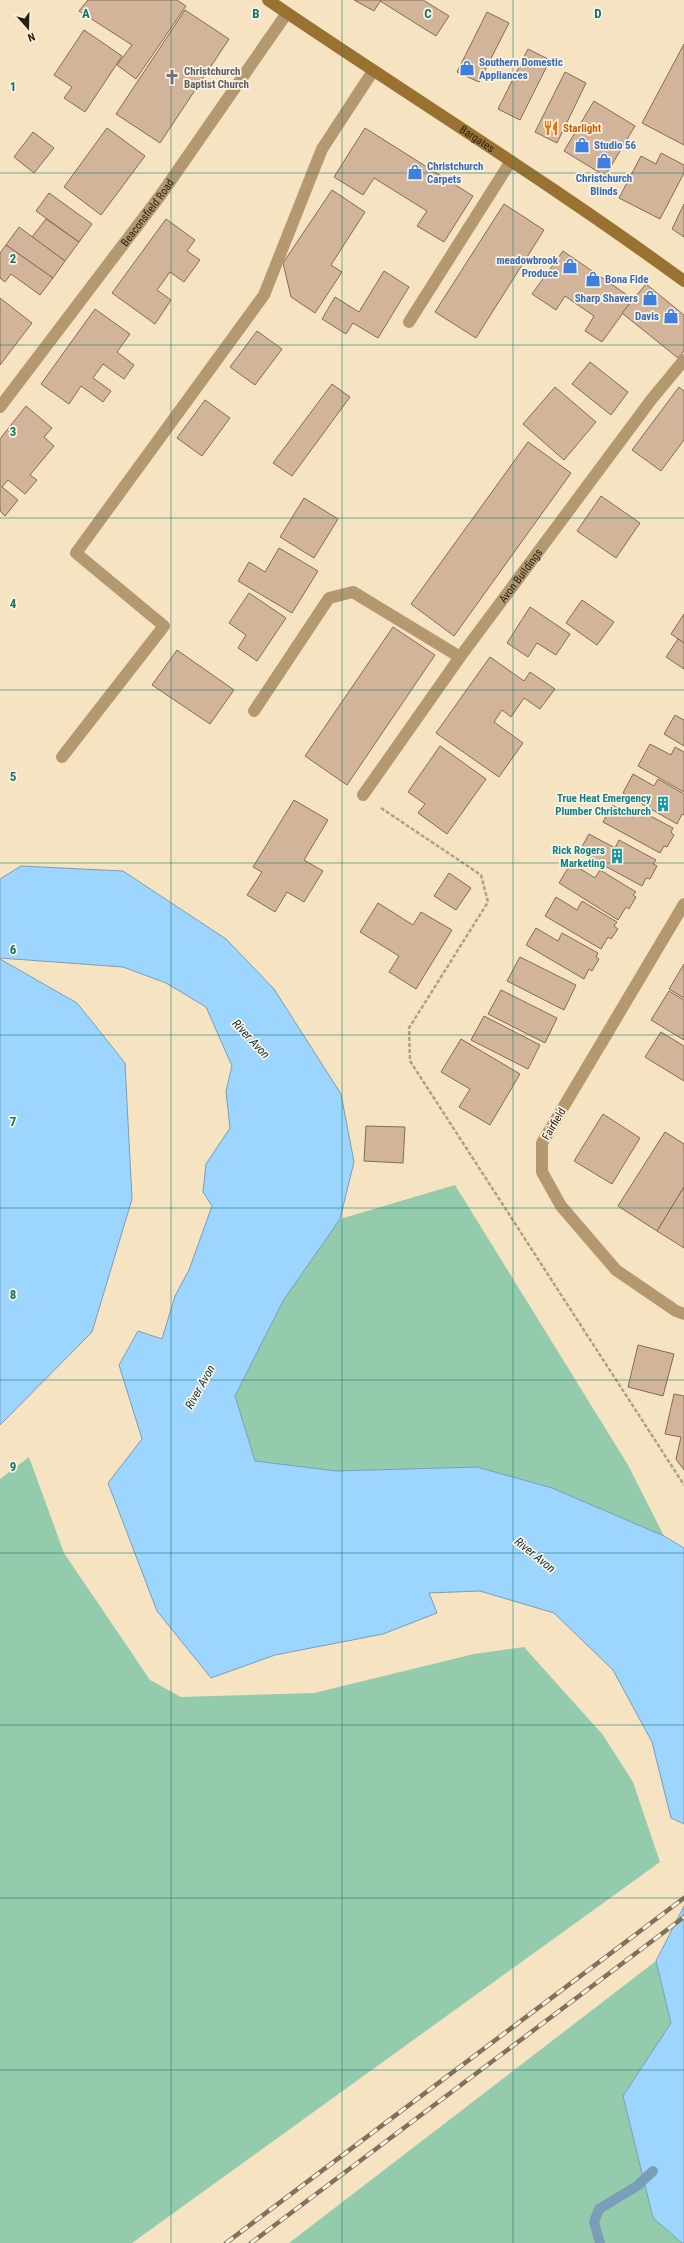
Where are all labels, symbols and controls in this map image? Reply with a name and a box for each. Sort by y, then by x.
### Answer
text: A [82,6,90,21]
text: B [252,6,260,21]
text: C [424,6,432,21]
text: D [594,6,602,21]
north arrow [8,8,48,48]
text: N [26,30,37,44]
place label: Southern Domestic Appliances [479,56,563,82]
shop icon: Southern Domestic Appliances [458,59,476,77]
place label: Christchurch Baptist Church [184,65,249,91]
church icon: Christchurch Baptist Church [163,68,181,86]
text: 1 [10,79,16,94]
restaurant icon: Starlight [542,119,560,137]
place label: Starlight [563,122,602,135]
street label: Bargates [457,123,497,155]
shop icon: Studio 56 [573,136,591,154]
place label: Studio 56 [594,139,637,152]
shop icon: Christchurch Blinds [595,152,613,170]
place label: Christchurch Carpets [427,160,483,186]
shop icon: Christchurch Carpets [406,163,424,181]
place label: Christchurch Blinds [576,172,632,198]
street label: Beaconsfield Road [118,176,176,249]
text: 2 [10,251,17,266]
place label: meadowbrook Produce [496,254,559,280]
shop icon: meadowbrook Produce [561,257,579,275]
shop icon: Bona Fide [584,270,602,288]
place label: Bona Fide [605,273,649,286]
shop icon: Sharp Shavers [641,289,659,307]
place label: Sharp Shavers [575,292,638,305]
shop icon: Davis [662,307,680,325]
place label: Davis [635,310,659,323]
text: 3 [10,424,16,439]
street label: Avon Buildings [496,546,545,605]
text: 4 [10,596,17,611]
text: 5 [10,769,17,784]
place label: True Heat Emergency Plumber Christchurch [555,792,651,818]
building icon: True Heat Emergency Plumber Christchurch [654,795,672,813]
place label: Rick Rogers Marketing [552,844,605,870]
building icon: Rick Rogers Marketing [608,847,626,865]
text: 6 [10,942,17,957]
water label: River Avon [229,1017,273,1062]
street label: Fairfield [539,1106,569,1142]
text: 7 [10,1114,17,1129]
text: 8 [10,1287,16,1302]
water label: River Avon [182,1362,218,1412]
text: 9 [10,1459,16,1474]
water label: River Avon [512,1534,558,1576]

